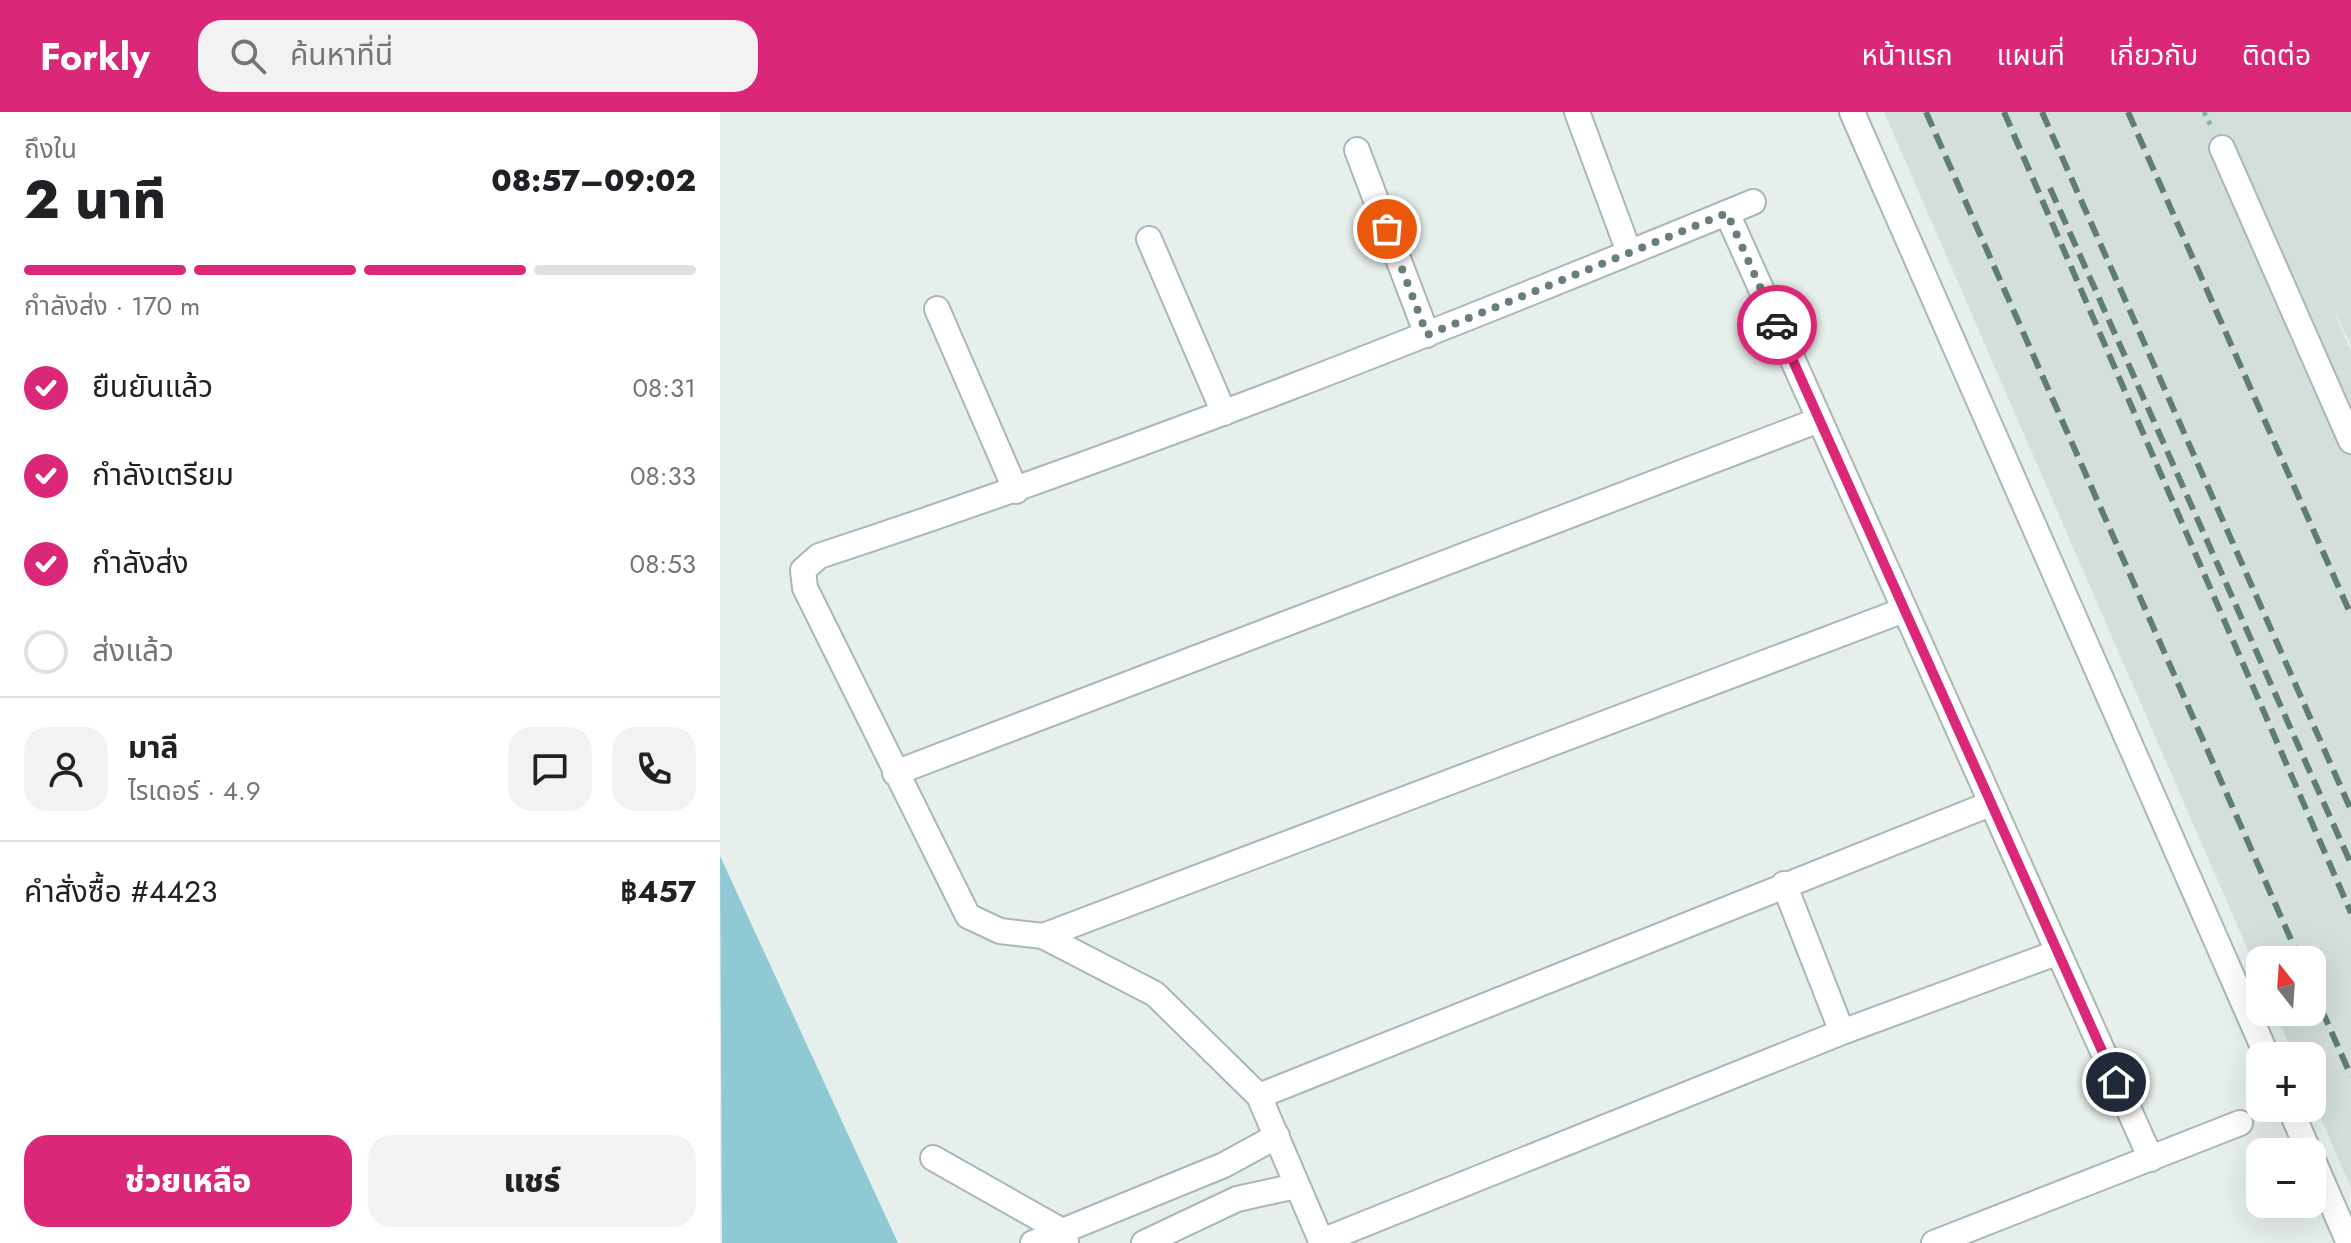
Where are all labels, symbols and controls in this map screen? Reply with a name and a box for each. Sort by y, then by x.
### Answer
search box [198,20,758,92]
text: Forkly [40,29,150,84]
text: ค้นหาที่นี่ [290,33,393,76]
icon: search [226,34,270,78]
text: หน้าแรก [1862,35,1953,76]
text: แผนที่ [1997,35,2065,76]
text: เกี่ยวกับ [2109,35,2198,76]
text: ติดต่อ [2242,35,2311,76]
text: ถึงใน [24,130,77,168]
text: 08:57–09:02 [491,159,696,202]
text: 2 นาที [24,162,166,238]
pin [1353,195,1421,263]
icon: bag [1365,207,1409,251]
courier [1737,285,1817,365]
text: กำลังส่ง · 170 m [24,287,200,325]
icon: car [1755,303,1799,347]
text: ยืนยันแล้ว [92,365,213,408]
icon: check [24,366,68,410]
text: 08:31 [633,369,696,407]
text: กำลังเตรียม [92,453,234,496]
icon: check [24,454,68,498]
text: 08:33 [630,457,696,495]
text: กำลังส่ง [92,541,189,584]
icon: check [24,542,68,586]
text: 08:53 [630,545,696,583]
text: ส่งแล้ว [92,629,174,672]
text: มาลี [128,726,178,769]
button: person [24,727,108,811]
button: chat [508,727,592,811]
button: phone [612,727,696,811]
text: ไรเดอร์ · 4.9 [128,772,261,810]
text: คำสั่งซื้อ #4423 [24,870,217,913]
text: ฿457 [620,870,696,913]
north arrow [2246,946,2326,1026]
map controls [2246,946,2326,1218]
button: + [2246,1042,2326,1122]
pin [2082,1048,2150,1116]
icon: home [2094,1060,2138,1104]
button: ช่วยเหลือ [24,1135,352,1227]
button: แชร์ [368,1135,696,1227]
button: − [2246,1138,2326,1218]

